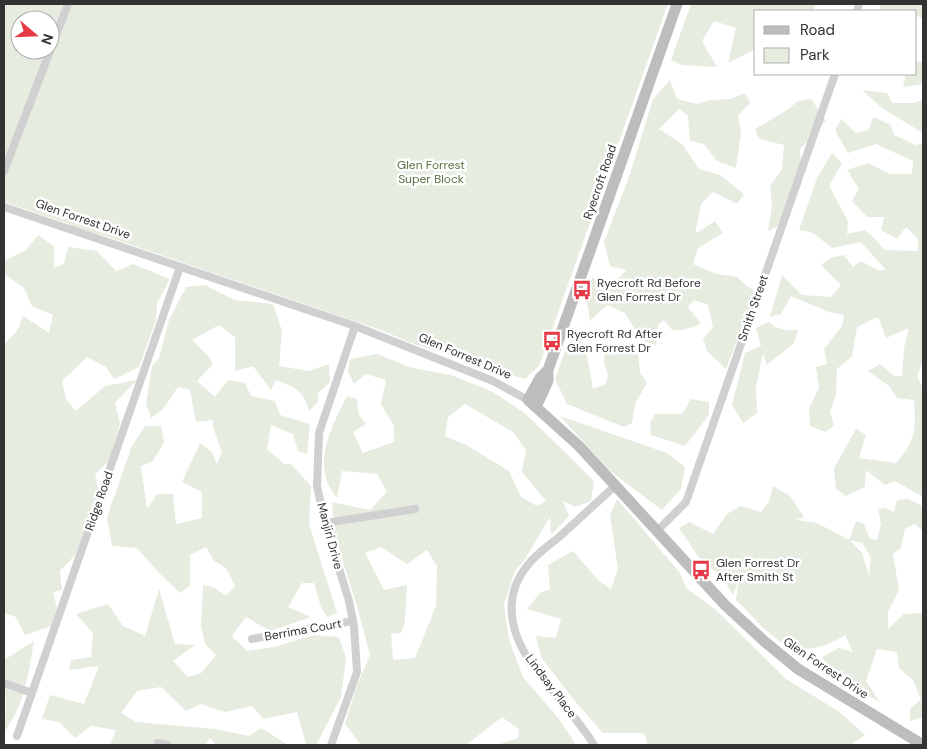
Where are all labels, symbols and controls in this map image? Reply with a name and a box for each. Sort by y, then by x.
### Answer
north arrow [10,10,60,60]
legend [754,10,917,75]
text: Road [800,20,835,40]
text: N [37,31,57,47]
text: Park [800,45,830,65]
street label: Ryecroft Road [580,142,620,222]
park label: Glen Forrest Super Block [397,157,465,187]
street label: Glen Forrest Drive [33,195,133,243]
street label: Smith Street [734,272,772,343]
place label: Ryecroft Rd Before Glen Forrest Dr [597,275,701,305]
bus stop icon: Ryecroft Rd Before Glen Forrest Dr [571,279,593,301]
place label: Ryecroft Rd After Glen Forrest Dr [567,326,663,356]
street label: Glen Forrest Drive [416,329,514,383]
bus stop icon: Ryecroft Rd After Glen Forrest Dr [541,330,563,352]
street label: Ridge Road [81,469,117,533]
street label: Manjiri Drive [313,501,347,571]
place label: Glen Forrest Dr After Smith St [716,555,800,585]
bus stop icon: Glen Forrest Dr After Smith St [690,559,712,581]
street label: Berrima Court [263,615,343,645]
street label: Glen Forrest Drive [780,634,872,703]
street label: Lindsay Place [522,651,580,721]

